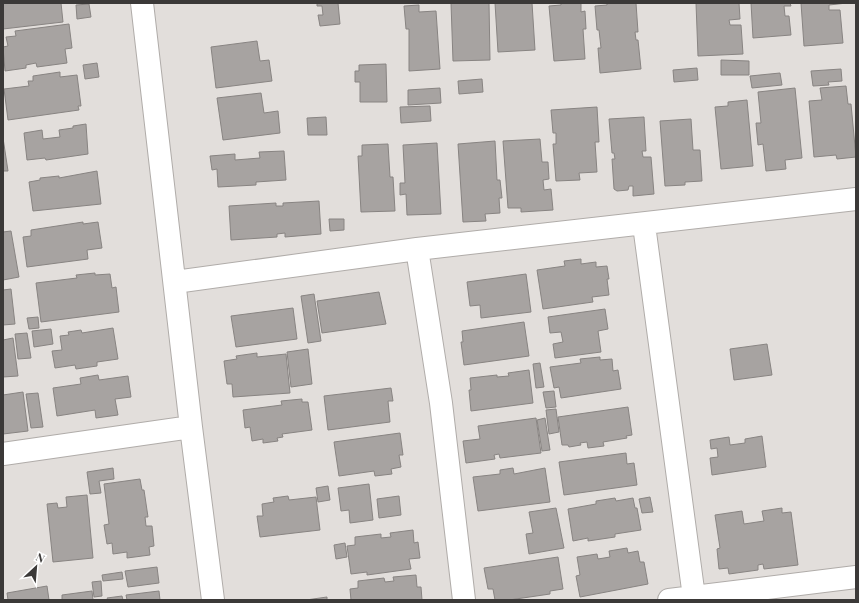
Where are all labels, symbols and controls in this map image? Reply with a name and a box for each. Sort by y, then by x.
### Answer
north arrow [16,547,56,587]
text: N [34,549,48,566]

